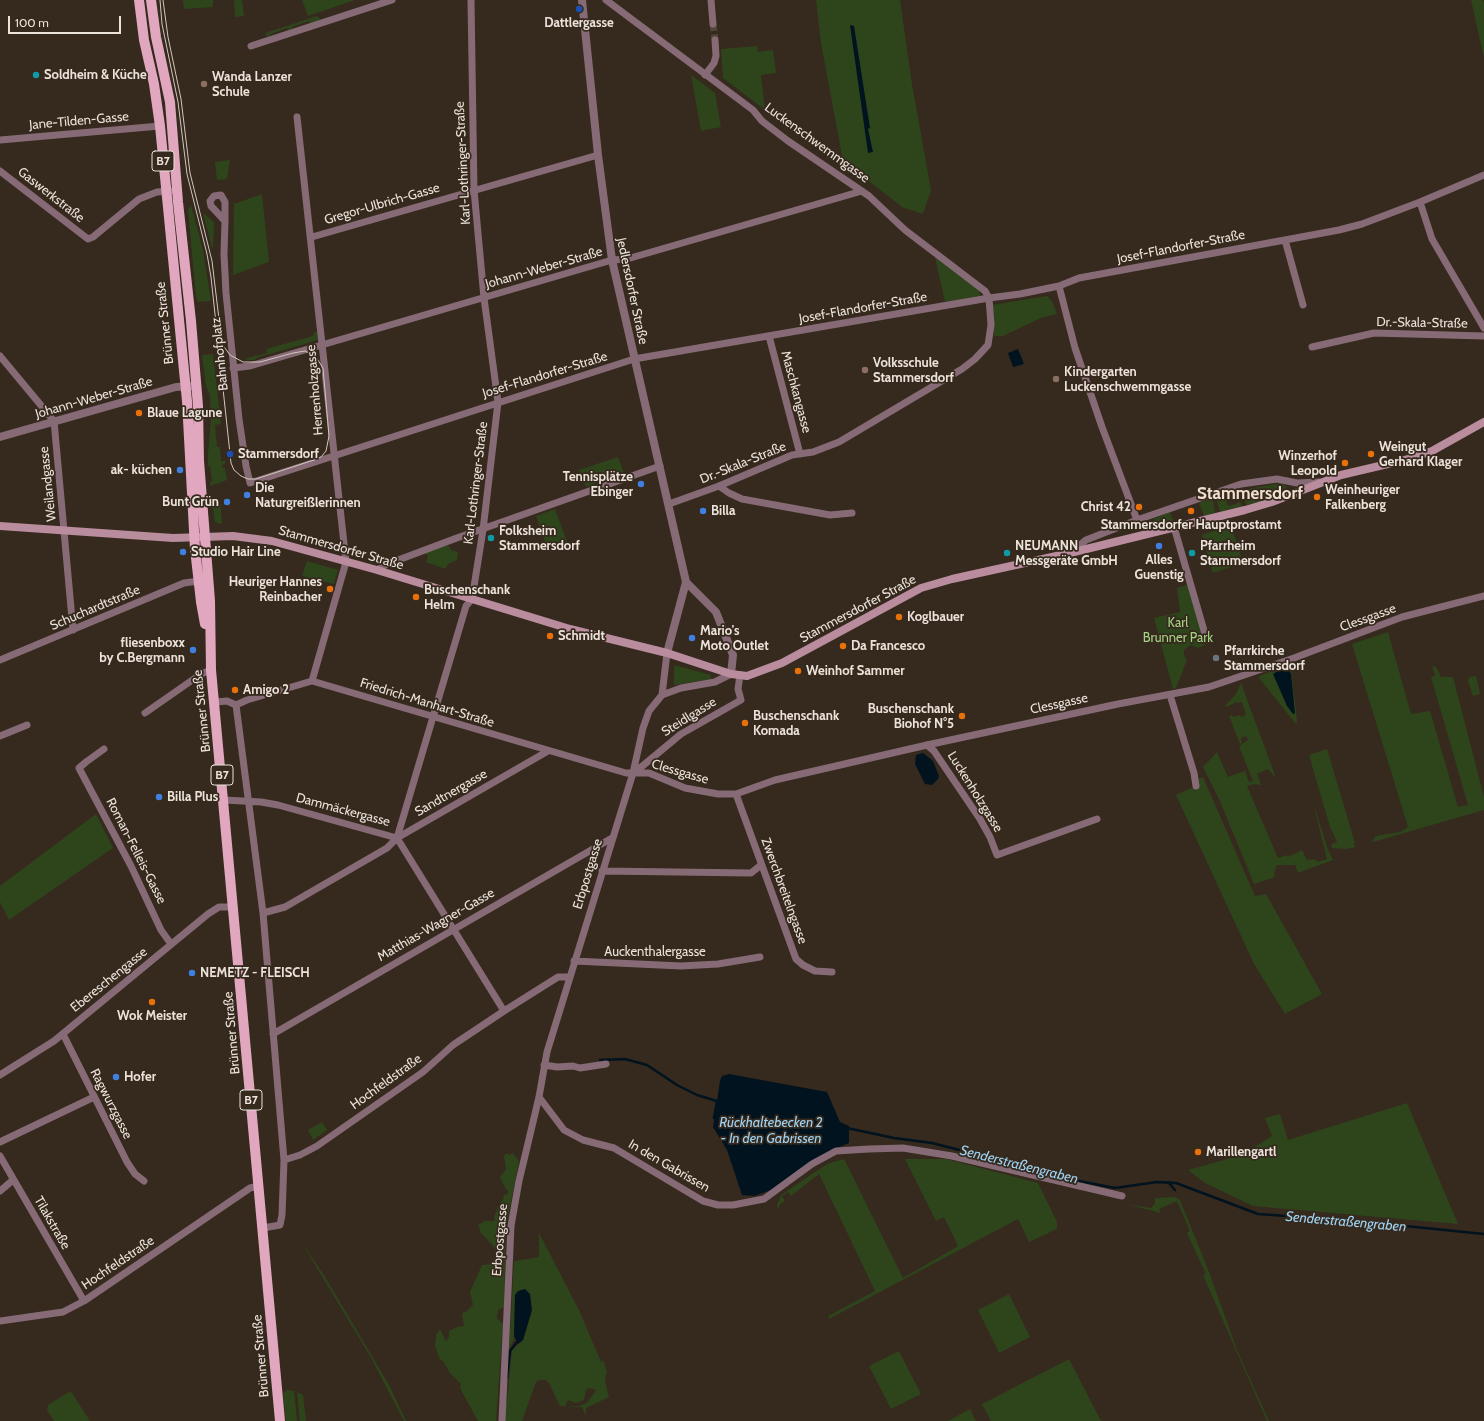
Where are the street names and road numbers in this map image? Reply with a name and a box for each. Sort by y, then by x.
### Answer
street label: Luckenschwemmgasse [762,100,872,186]
street label: Karl-Lothringer-Straße [452,101,474,225]
street label: Jane-Tilden-Gasse [29,109,129,133]
road number: B7 [152,151,174,171]
street label: Gaswerkstraße [15,164,87,226]
street label: Gregor-Ulbrich-Gasse [322,180,442,228]
street label: Josef-Flandorfer-Straße [1116,227,1246,267]
street label: Jedlersdorfer Straße [613,236,651,346]
street label: Johann-Weber-Straße [484,244,604,292]
street label: Brünner Straße [153,281,177,365]
street label: Josef-Flandorfer-Straße [798,289,928,327]
street label: Dr.-Skala-Straße [1376,314,1468,332]
street label: Bahnhofplatz [208,317,232,391]
street label: Herrenholzgasse [303,344,327,436]
street label: Josef-Flandorfer-Straße [481,349,609,401]
street label: Maschkangasse [778,349,814,435]
street label: Johann-Weber-Straße [34,374,154,422]
street label: Karl-Lothringer-Straße [461,421,491,545]
street label: Dr.-Skala-Straße [698,439,788,487]
street label: Weilandgasse [36,446,60,522]
street label: Stammersdorfer Straße [277,523,405,573]
street label: Stammersdorfer Straße [797,572,919,646]
street label: Schuchardtstraße [48,582,142,634]
street label: Clessgasse [1338,601,1398,635]
street label: Brünner Straße [190,669,214,753]
street label: Friedrich-Manhart-Straße [358,675,496,731]
street label: Clessgasse [1029,690,1089,718]
street label: Steidlgasse [659,694,719,740]
street label: Luckenholzgasse [944,749,1006,835]
street label: Clessgasse [650,756,710,788]
road number: B7 [211,765,233,785]
street label: Sandtnergasse [412,766,490,820]
street label: Dammäckergasse [294,790,392,830]
street label: Roman-Felleis-Gasse [103,795,169,907]
street label: Zwerchbreitelngasse [758,836,810,946]
street label: Erbpostgasse [570,837,606,911]
street label: Matthias-Wagner-Gasse [375,885,497,965]
street label: Ebereschengasse [68,944,150,1016]
street label: Auckenthalergasse [604,944,706,960]
street label: Brünner Straße [221,991,243,1075]
street label: Hochfeldstraße [347,1051,425,1113]
street label: Ragwurzgasse [87,1066,135,1142]
road number: B7 [240,1090,262,1110]
street label: In den Gabrissen [626,1136,712,1196]
street label: Tilakstraße [31,1194,73,1252]
street label: Erbpostgasse [489,1203,511,1277]
street label: Hochfeldstraße [79,1233,157,1293]
street label: Brünner Straße [250,1314,272,1398]

